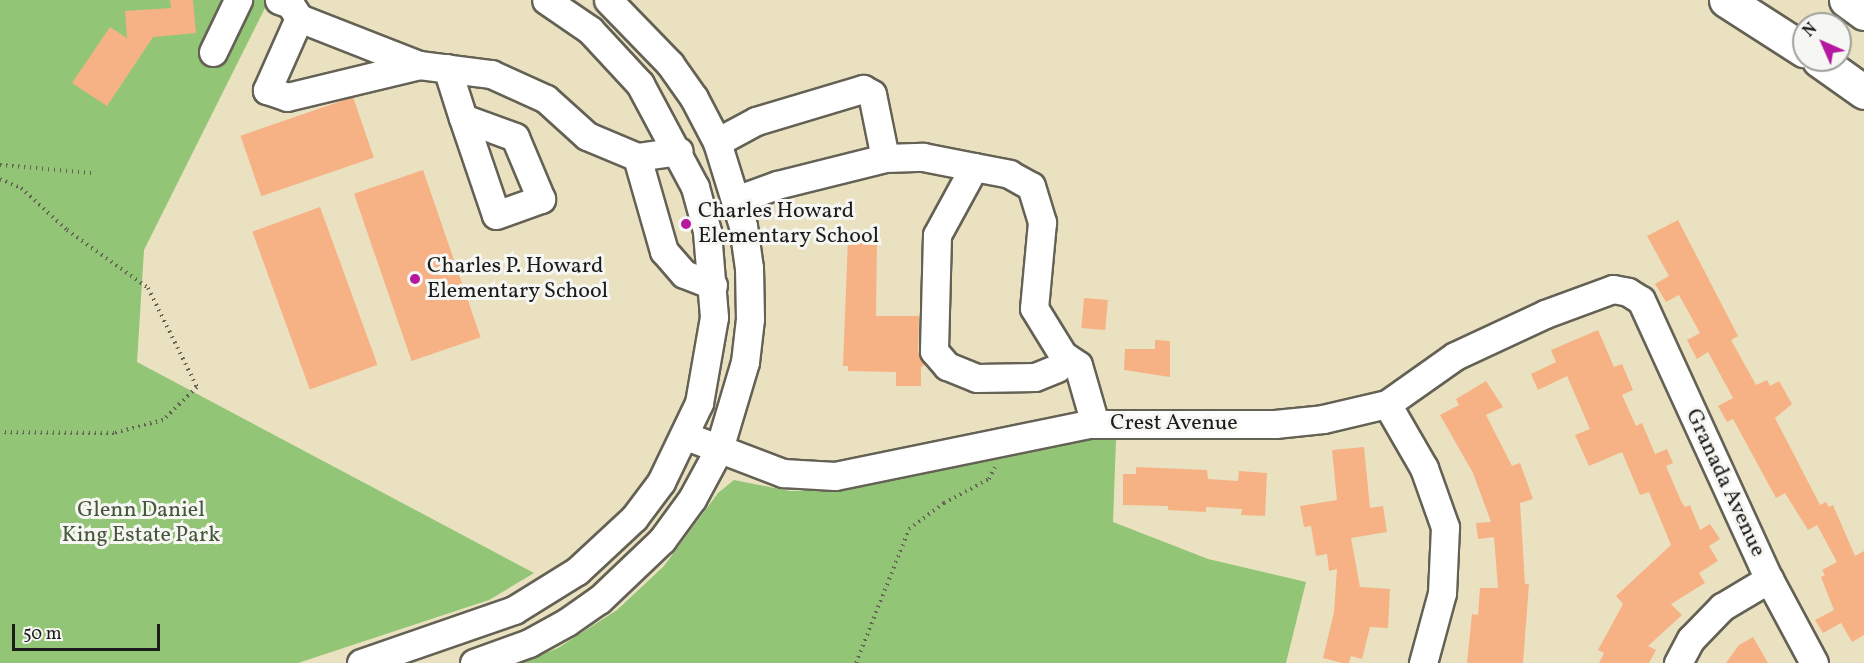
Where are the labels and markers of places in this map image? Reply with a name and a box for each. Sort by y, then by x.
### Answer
place label: Charles Howard Elementary School [698,198,880,249]
marker: Charles Howard Elementary School [679,217,693,231]
place label: Charles P. Howard Elementary School [427,253,609,304]
marker: Charles P. Howard Elementary School [408,272,422,286]

